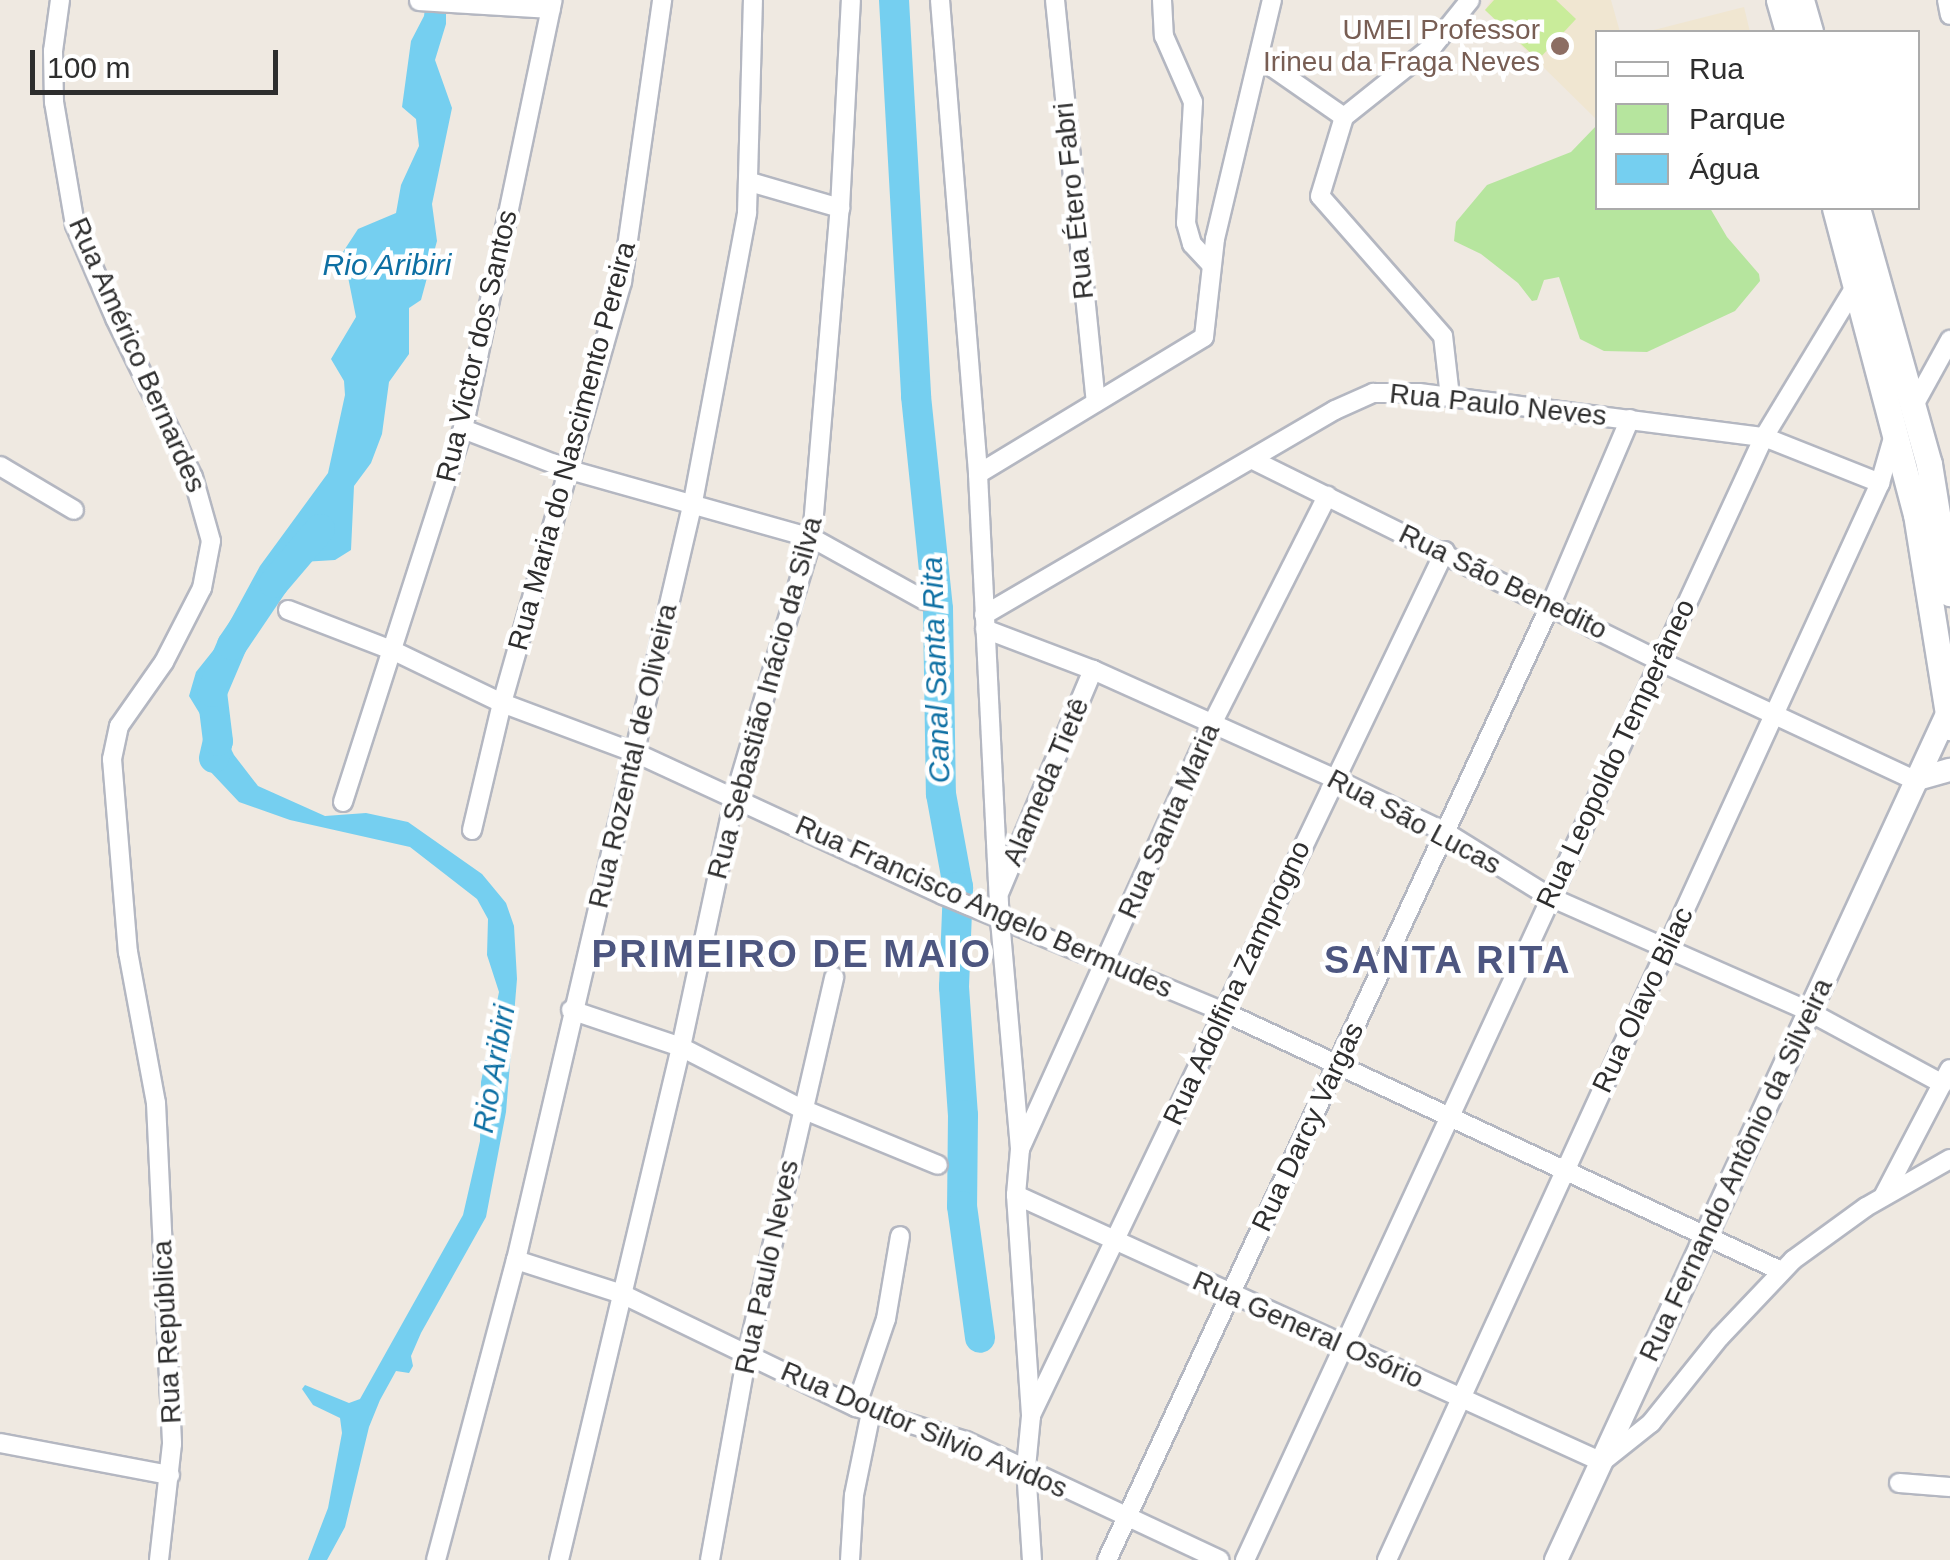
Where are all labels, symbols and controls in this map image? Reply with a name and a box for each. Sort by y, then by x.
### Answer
place label: UMEI Professor Irineu da Fraga Neves [1263,13,1540,79]
scale bar [35,30,282,92]
legend [1595,30,1920,210]
marker: UMEI Professor Irineu da Fraga Neves [1549,35,1571,57]
text: 100 m [47,51,130,84]
text: Rua [1689,52,1744,85]
street label: Rua Étero Fabri [1047,101,1101,301]
text: Parque [1689,102,1786,135]
text: Água [1689,152,1759,185]
street label: Rua Victor dos Santos [429,207,525,485]
street label: Rua Américo Bernardes [61,212,213,498]
street label: Rua Maria do Nascimento Pereira [501,238,643,654]
water label: Rio Aribiri [322,247,452,283]
street label: Rua Paulo Neves [1388,377,1608,433]
street label: Rua Sebastião Inácio da Silva [700,513,830,883]
street label: Rua São Benedito [1393,517,1613,647]
water label: Canal Santa Rita [914,556,958,784]
street label: Rua Leopoldo Temperâneo [1529,594,1703,914]
street label: Rua Rozental de Oliveira [582,601,684,911]
street label: Alameda Tietê [995,693,1097,871]
street label: Rua Santa Maria [1111,718,1227,924]
street label: Rua São Lucas [1322,762,1506,882]
street label: Rua Francisco Angelo Bermudes [789,808,1179,1006]
street label: Rua Adolfina Zamprogno [1156,835,1318,1131]
street label: Rua Olavo Bilac [1585,902,1701,1098]
district label: PRIMEIRO DE MAIO [591,932,993,978]
district label: SANTA RITA [1323,938,1573,984]
street label: Rua Fernando Antônio da Silveira [1632,972,1840,1368]
water label: Rio Aribiri [465,1002,523,1136]
street label: Rua Darcy Vargas [1245,1017,1371,1237]
street label: Rua Paulo Neves [728,1157,806,1377]
street label: Rua República [145,1239,189,1425]
street label: Rua General Osório [1187,1264,1429,1396]
street label: Rua Doutor Silvio Avidos [775,1354,1073,1506]

